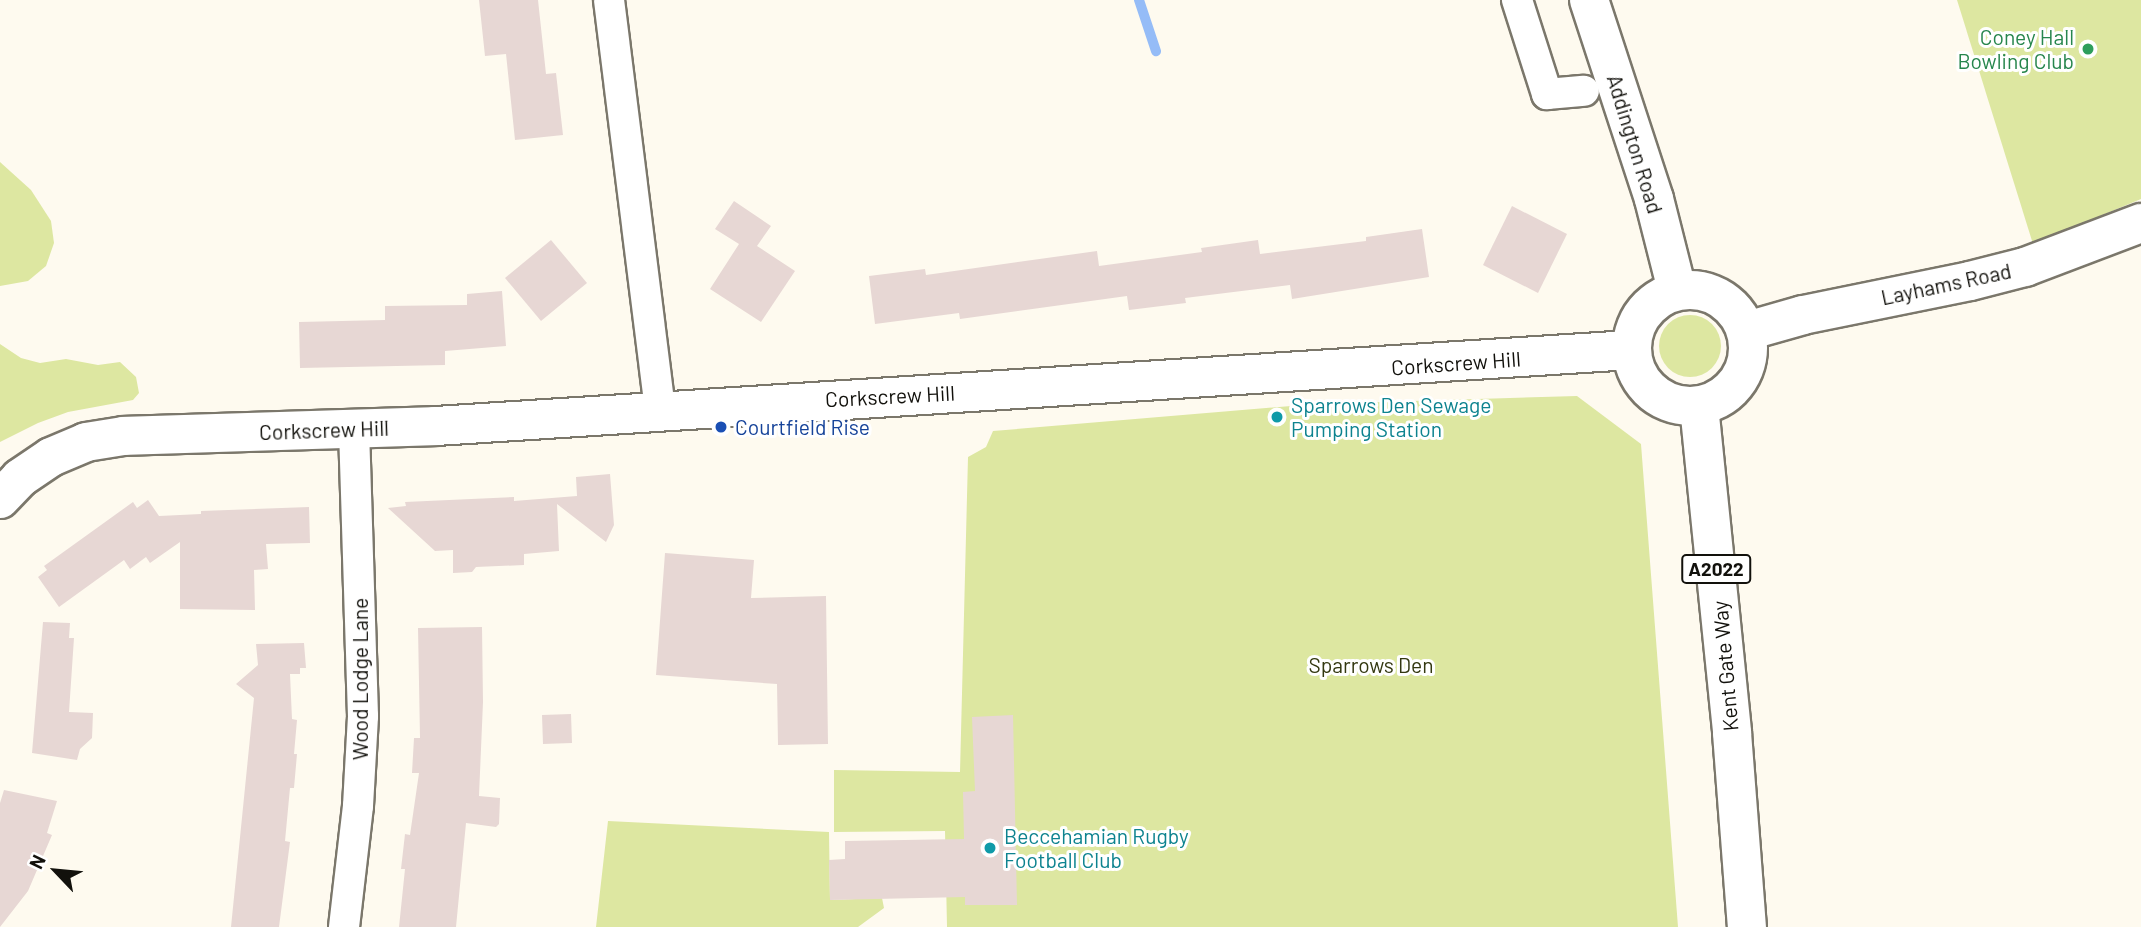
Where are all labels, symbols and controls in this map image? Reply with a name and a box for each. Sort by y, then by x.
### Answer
place label: Coney Hall Bowling Club [1957,24,2074,74]
marker: Coney Hall Bowling Club [2080,41,2096,57]
street label: Addington Road [1602,71,1668,217]
street label: Layhams Road [1879,258,2013,310]
street label: Corkscrew Hill [1390,346,1522,380]
street label: Corkscrew Hill [825,380,955,412]
place label: Sparrows Den Sewage Pumping Station [1291,392,1492,442]
marker: Sparrows Den Sewage Pumping Station [1269,409,1285,425]
place label: Courtfield Rise [735,414,870,440]
street label: Corkscrew Hill [259,415,389,445]
marker: Courtfield Rise [713,419,729,435]
road number: A2022 [1681,554,1751,584]
street label: Wood Lodge Lane [347,598,373,760]
street label: Kent Gate Way [1707,600,1743,732]
park label: Sparrows Den [1308,652,1434,678]
place label: Beccehamian Rugby Football Club [1004,823,1189,873]
north arrow [21,836,91,906]
marker: Beccehamian Rugby Football Club [982,840,998,856]
text: N [24,851,50,872]

